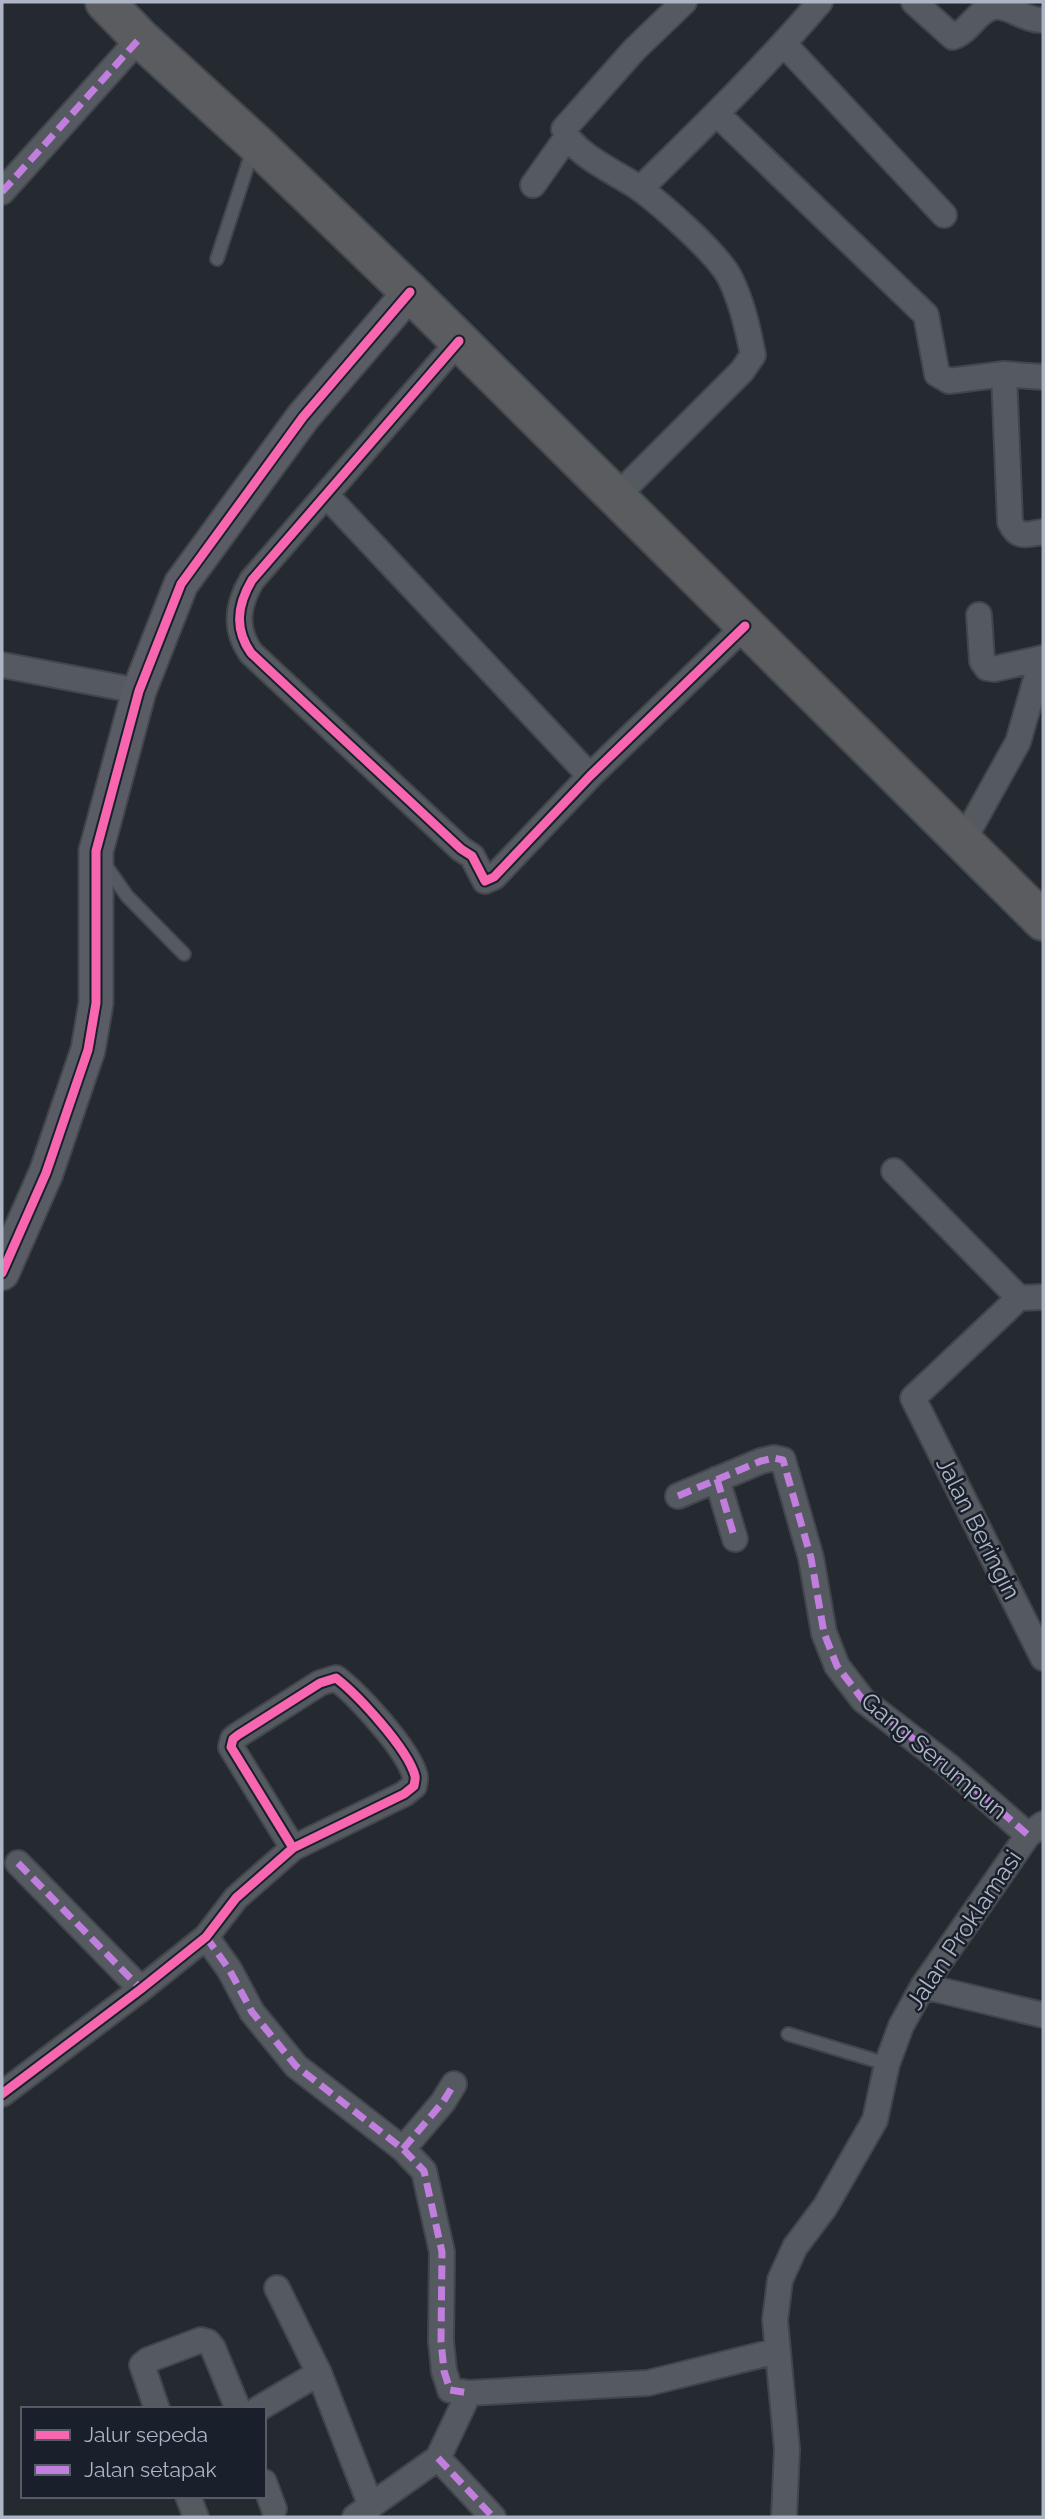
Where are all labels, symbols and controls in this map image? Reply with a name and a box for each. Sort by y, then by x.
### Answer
street label: Jalan Beringin [930,1452,1027,1604]
street label: Gang Serumpun [855,1686,1013,1825]
street label: Jalan Proklamasi [900,1845,1028,2015]
legend [21,2407,266,2498]
text: Jalur sepeda [84,2422,208,2447]
text: Jalan setapak [84,2457,217,2482]

